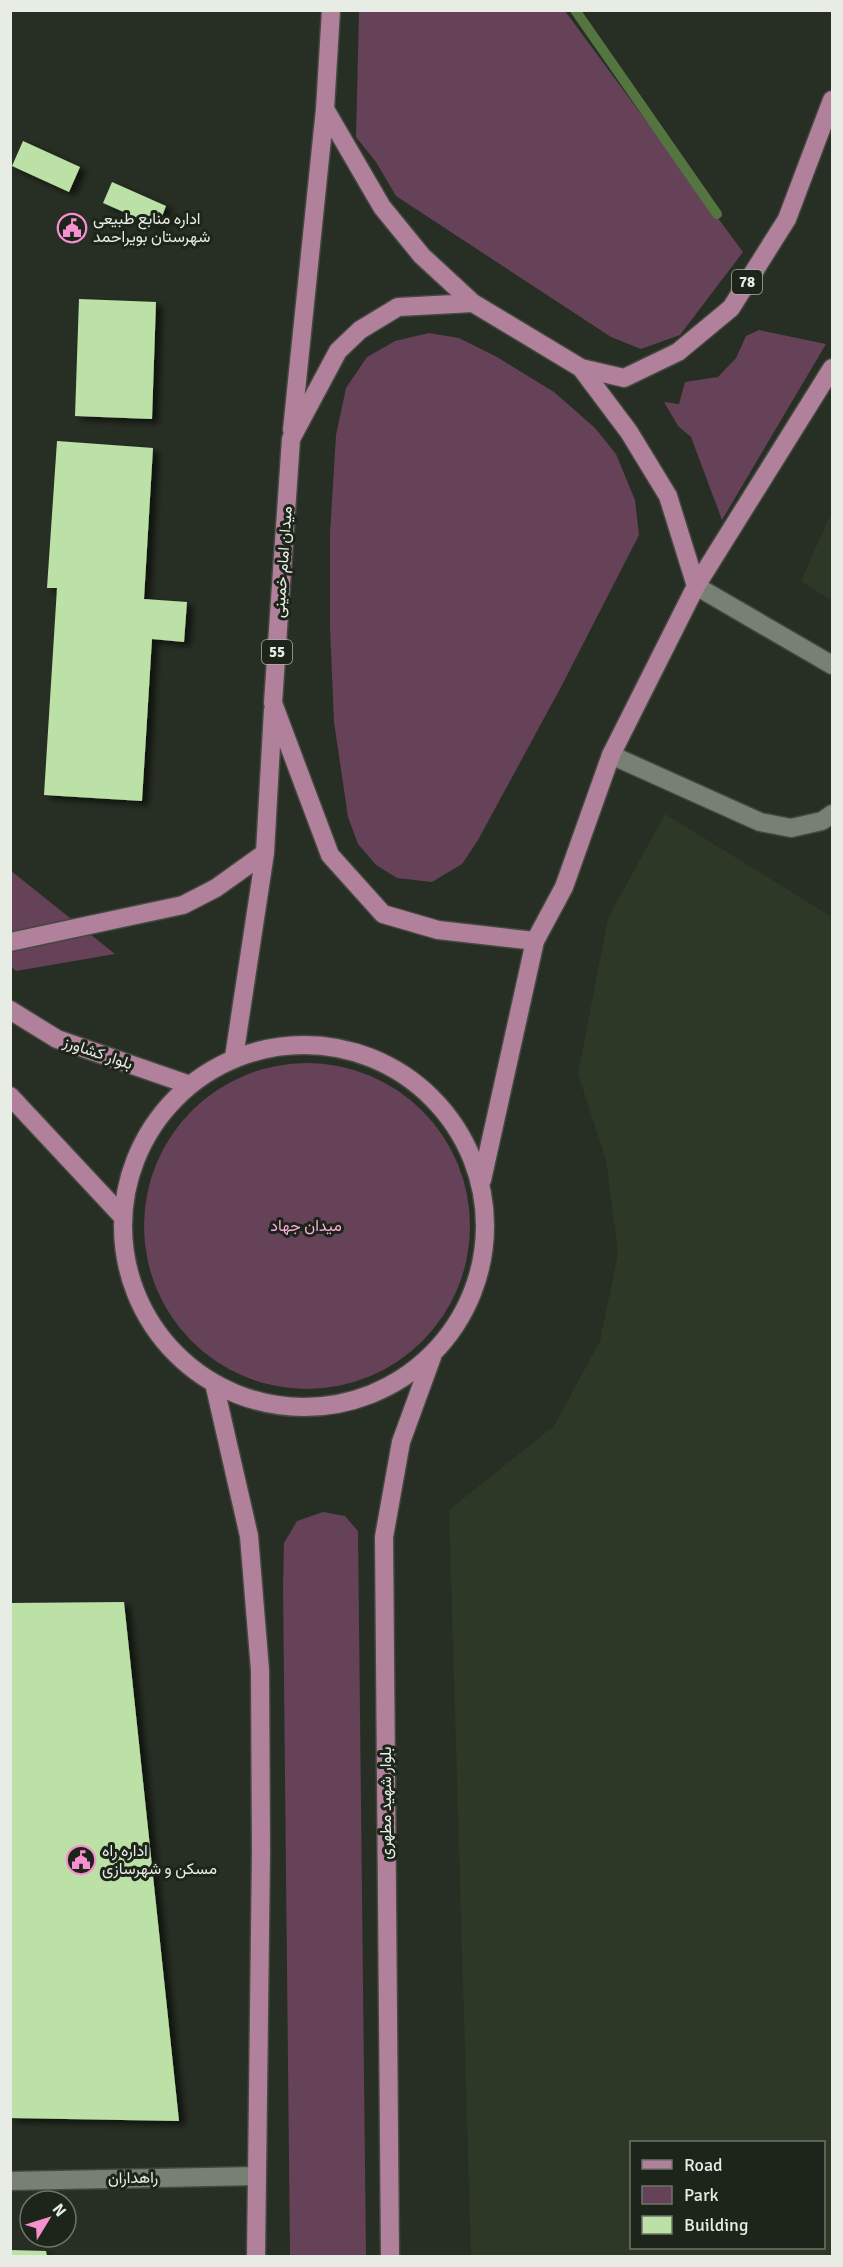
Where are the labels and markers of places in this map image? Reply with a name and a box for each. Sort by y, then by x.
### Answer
place label: اداره منابع طبیعی شهرستان بویراحمد [93,209,210,247]
public building icon: اداره منابع طبیعی شهرستان بویراحمد [56,212,88,244]
place label: اداره راه مسکن و شهرسازی [102,1841,217,1879]
public building icon: اداره راه مسکن و شهرسازی [65,1844,97,1876]

